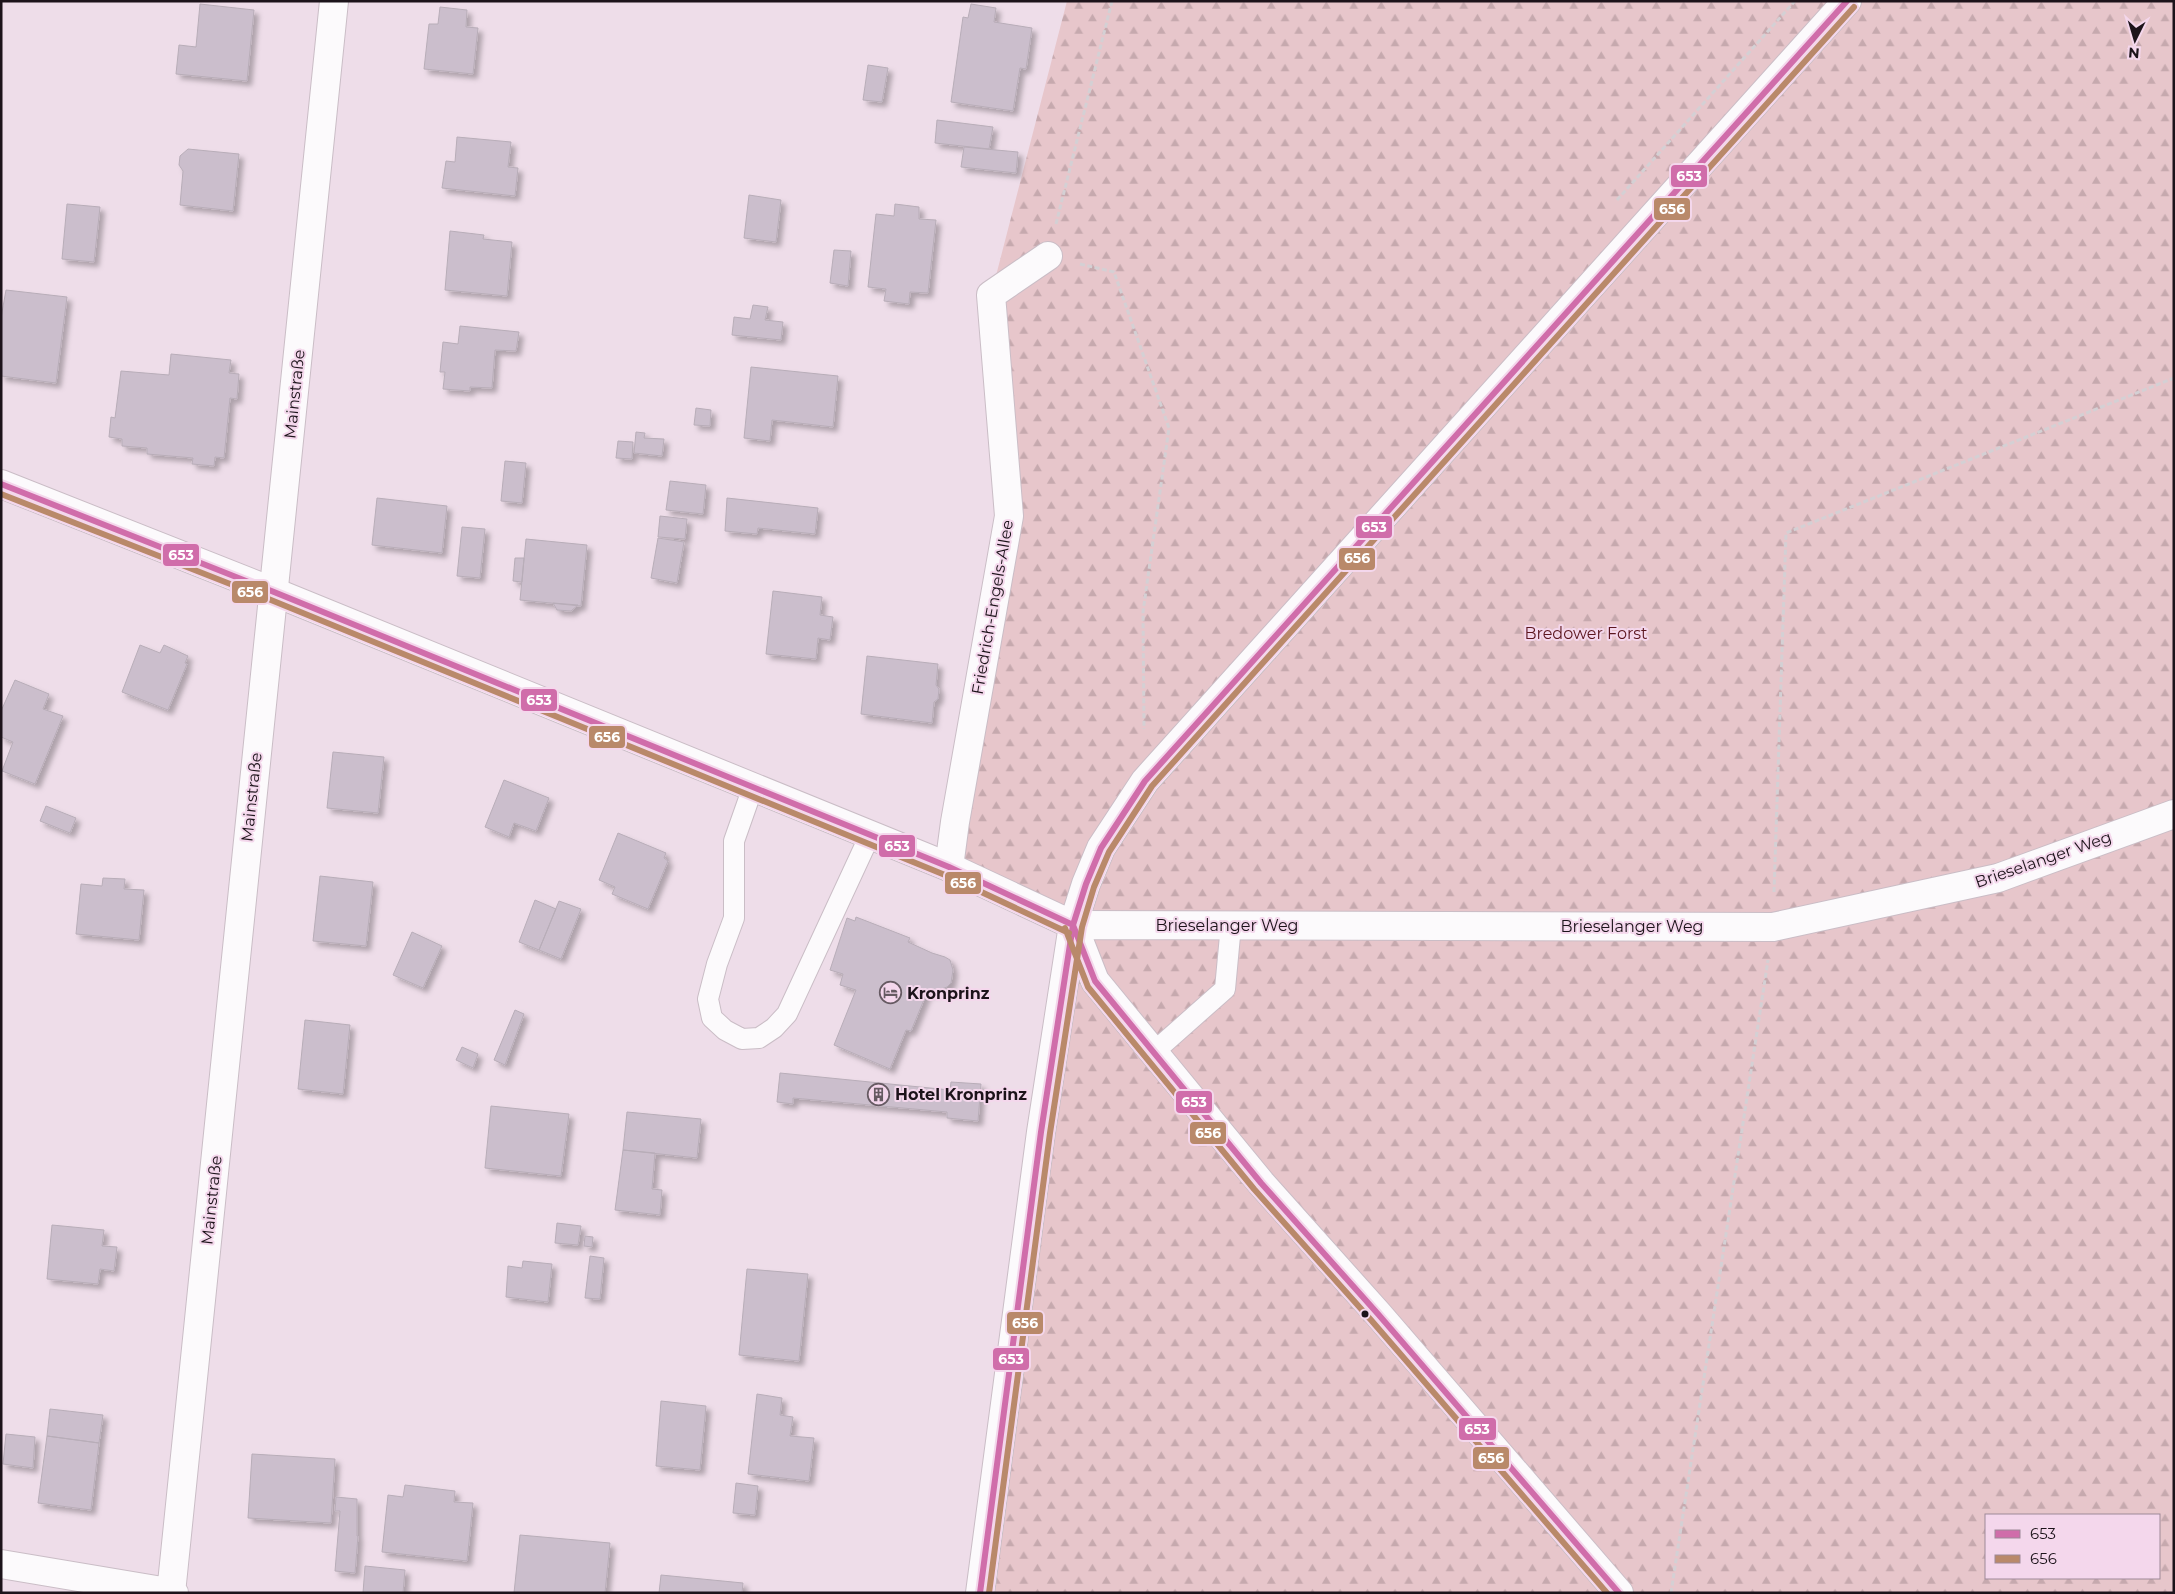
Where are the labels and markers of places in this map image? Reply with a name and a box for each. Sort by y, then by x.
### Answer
hotel icon: Kronprinz [879,981,903,1005]
place label: Kronprinz [907,984,990,1003]
building icon: Hotel Kronprinz [867,1082,891,1106]
place label: Hotel Kronprinz [895,1085,1027,1104]
unlabelled marker [1360,1309,1370,1319]

